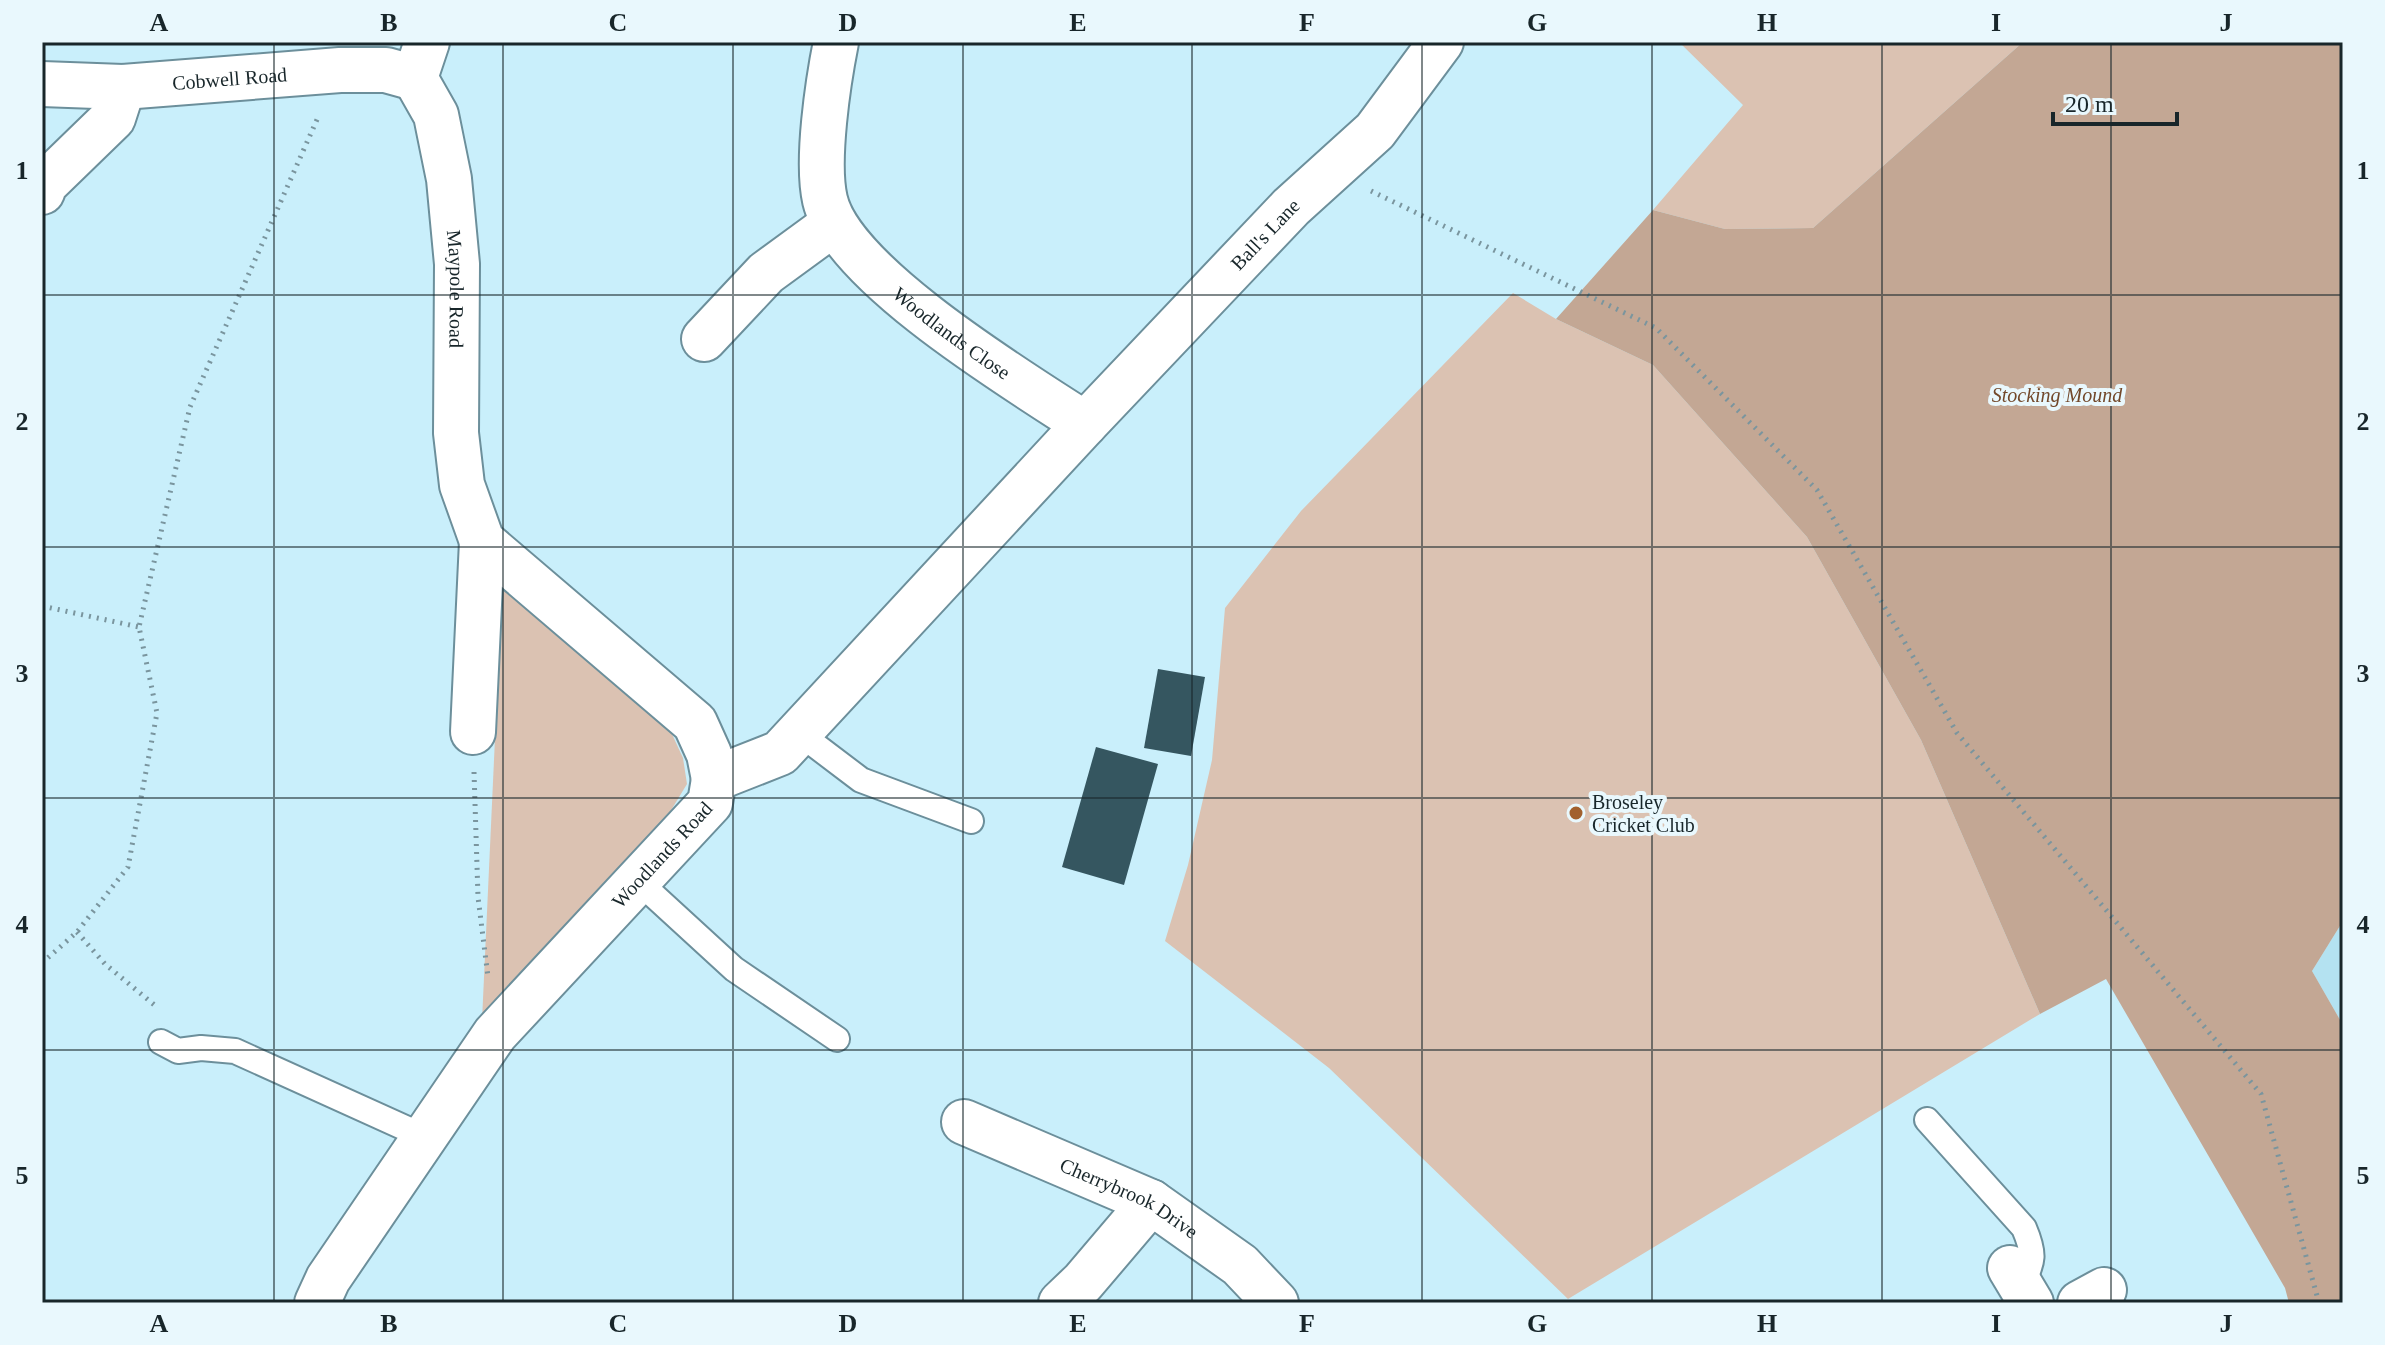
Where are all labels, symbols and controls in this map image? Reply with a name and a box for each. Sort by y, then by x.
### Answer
text: A [150,8,169,37]
text: B [380,8,398,37]
text: C [609,8,627,37]
text: D [839,8,857,37]
text: E [1069,8,1087,37]
text: F [1299,8,1315,37]
text: G [1527,8,1547,37]
text: H [1757,8,1777,37]
text: I [1991,8,2001,37]
text: J [2220,8,2233,37]
street label: Cobwell Road [171,63,288,94]
scale bar [2053,76,2177,126]
text: 20 m [2065,91,2114,117]
text: 1 [16,156,29,185]
text: 1 [2357,156,2370,185]
street label: Ball's Lane [1226,194,1304,274]
street label: Maypole Road [443,229,468,348]
street label: Woodlands Close [889,282,1015,384]
park label: Stocking Mound [1992,384,2123,407]
text: 2 [16,407,29,436]
text: 2 [2357,407,2370,436]
text: 3 [16,659,29,688]
text: 3 [2357,659,2370,688]
place label: Broseley Cricket Club [1592,791,1695,836]
street label: Woodlands Road [607,797,717,912]
marker: Broseley Cricket Club [1567,804,1585,822]
text: 4 [16,910,29,939]
text: 4 [2357,910,2370,939]
street label: Cherrybrook Drive [1057,1153,1202,1243]
text: 5 [16,1161,29,1190]
text: 5 [2357,1161,2370,1190]
text: A [150,1309,169,1338]
text: B [380,1309,398,1338]
text: C [609,1309,627,1338]
text: D [839,1309,857,1338]
text: E [1069,1309,1087,1338]
text: F [1299,1309,1315,1338]
text: G [1527,1309,1547,1338]
text: H [1757,1309,1777,1338]
text: I [1991,1309,2001,1338]
text: J [2220,1309,2233,1338]

